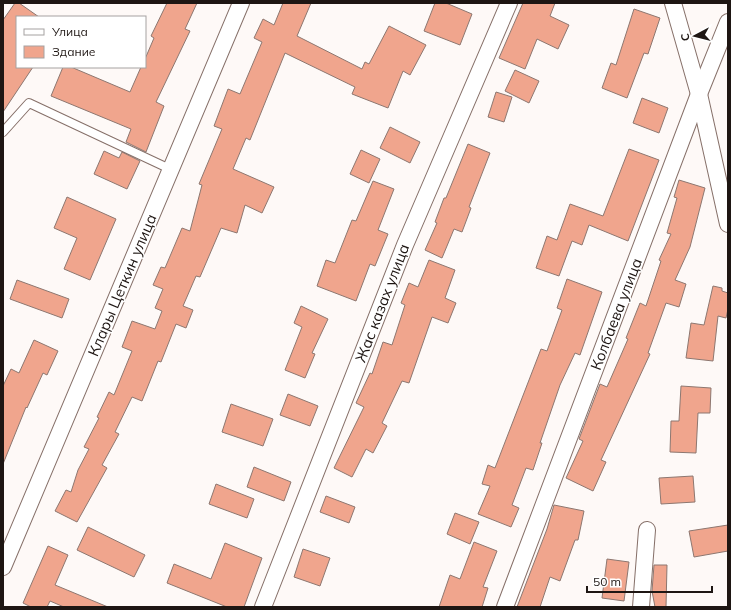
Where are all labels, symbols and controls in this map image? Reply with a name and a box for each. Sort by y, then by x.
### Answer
legend [16,16,146,68]
north arrow [675,16,715,56]
text: Улица [51,24,88,39]
text: С [678,32,692,42]
text: Здание [52,44,96,59]
street label: Клары Цеткин улица [83,211,161,359]
street label: Жас казах улица [351,241,413,365]
street label: Колбаева улица [586,255,646,373]
scale bar [587,568,712,594]
text: 50 m [593,574,621,589]

